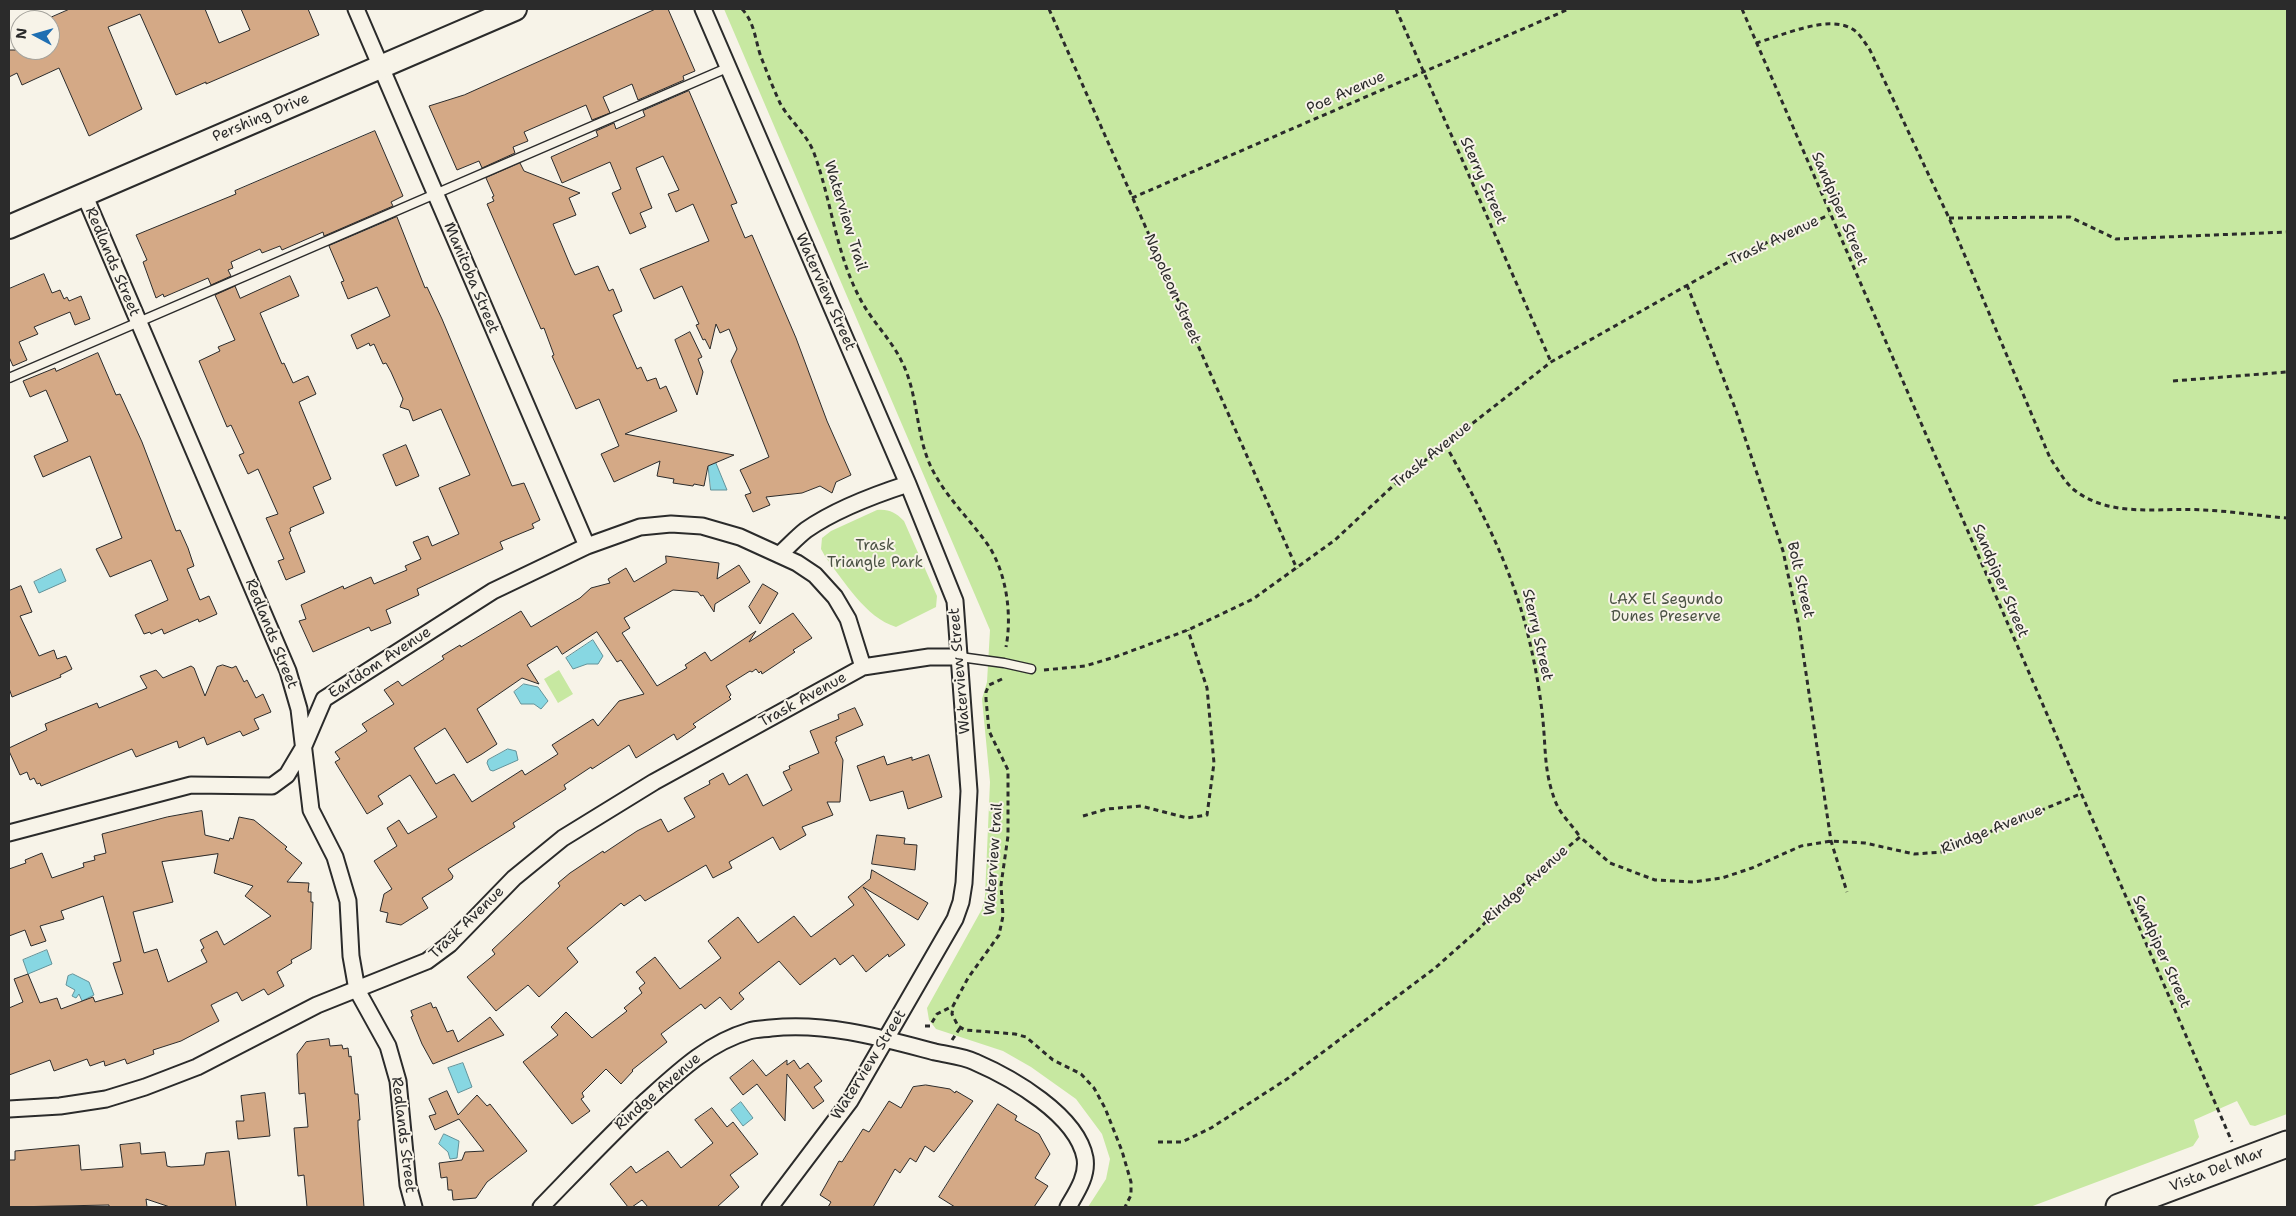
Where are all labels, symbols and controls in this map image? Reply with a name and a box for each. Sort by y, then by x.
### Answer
north arrow [10,10,60,60]
text: N [12,27,31,40]
street label: Poe Avenue [1304,68,1388,118]
street label: Pershing Drive [210,90,312,146]
street label: Sterry Street [1456,135,1510,227]
street label: Sandpiper Street [1807,150,1871,268]
street label: Waterview Trail [820,159,870,273]
street label: Redlands Street [81,205,143,319]
street label: Trask Avenue [1726,212,1822,270]
street label: Manitoba Street [439,220,503,336]
street label: Waterview Street [791,230,859,354]
street label: Napoleon Street [1140,231,1204,347]
street label: Trask Avenue [1389,417,1475,493]
street label: Sandpiper Street [1968,522,2032,640]
park label: Trask Triangle Park [827,537,923,572]
street label: Bolt Street [1782,540,1818,620]
street label: Redlands Street [241,577,301,691]
street label: Sterry Street [1518,587,1556,683]
park label: LAX El Segundo Dunes Preserve [1609,591,1723,626]
street label: Waterview Street [946,607,974,735]
street label: Earldom Avenue [325,623,435,703]
street label: Trask Avenue [756,669,850,731]
street label: Rindge Avenue [1938,801,2046,859]
street label: Waterview trail [981,802,1007,916]
street label: Rindge Avenue [1480,842,1572,928]
street label: Trask Avenue [426,883,508,963]
street label: Sandpiper Street [2128,893,2194,1011]
street label: Waterview Street [828,1006,910,1124]
street label: Rindge Avenue [611,1050,705,1134]
street label: Redlands Street [387,1076,419,1194]
street label: Vista Del Mar [2167,1144,2267,1196]

